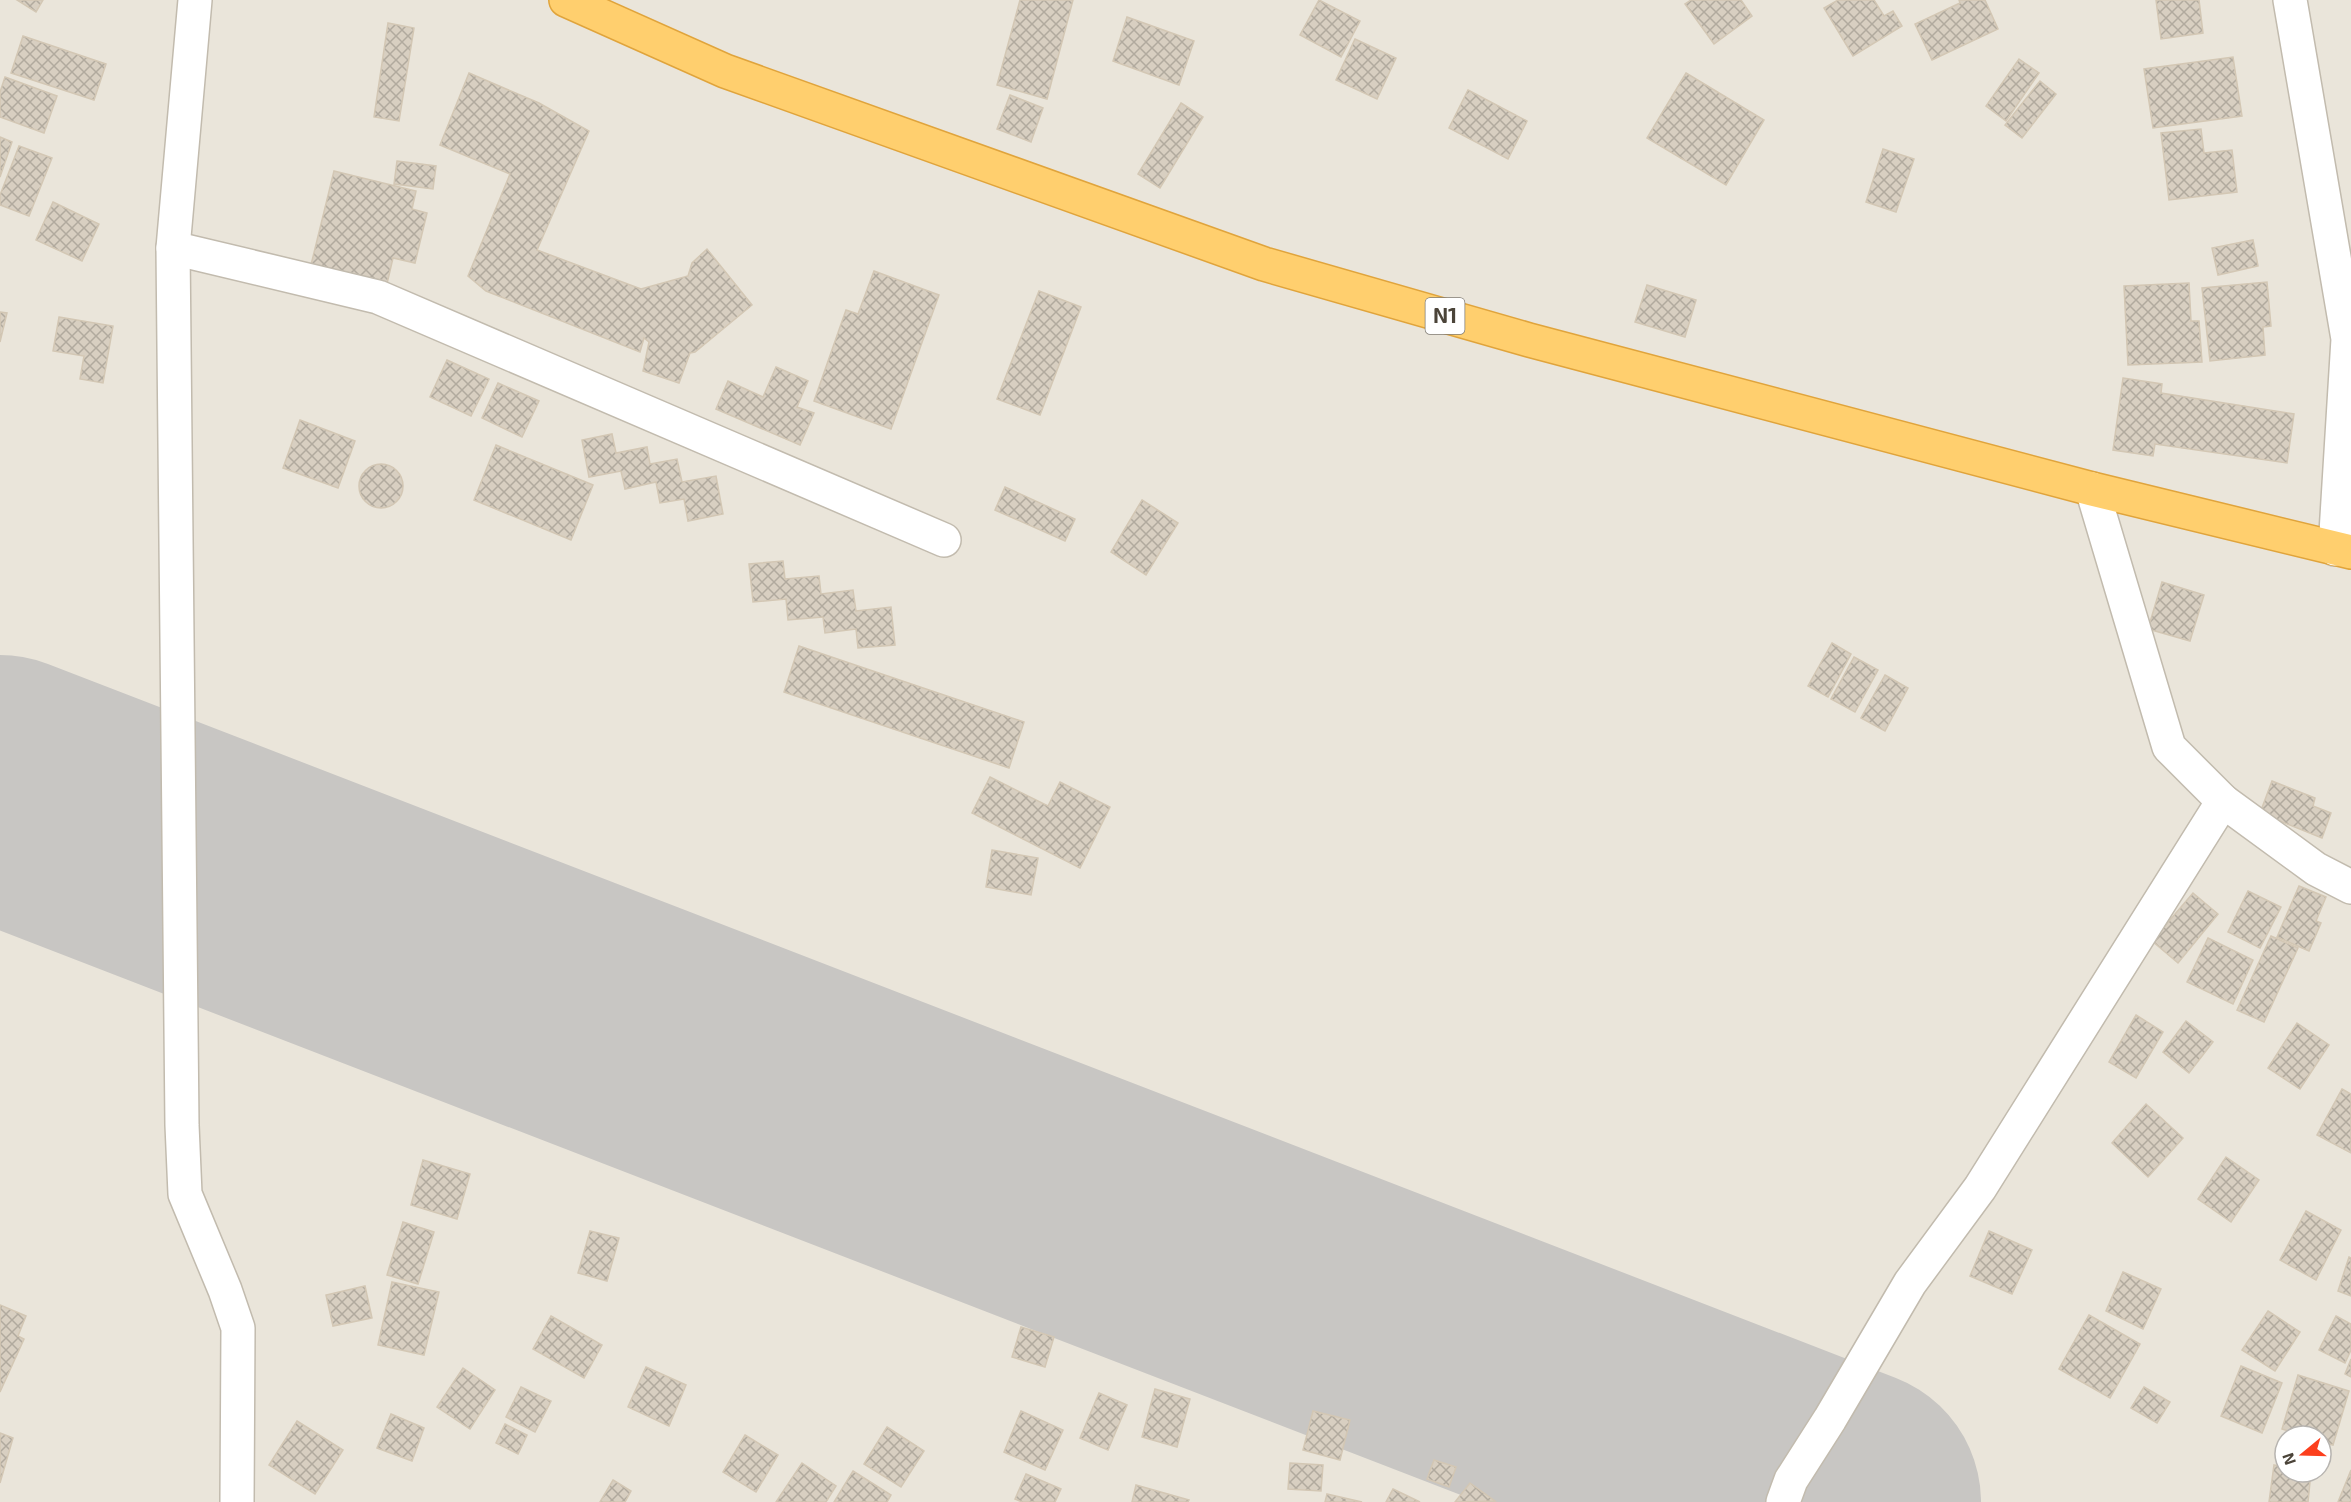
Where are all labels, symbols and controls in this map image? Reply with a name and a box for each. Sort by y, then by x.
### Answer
road number: N1 [1426,298,1464,334]
north arrow [2273,1424,2333,1484]
text: N [2277,1450,2299,1468]

